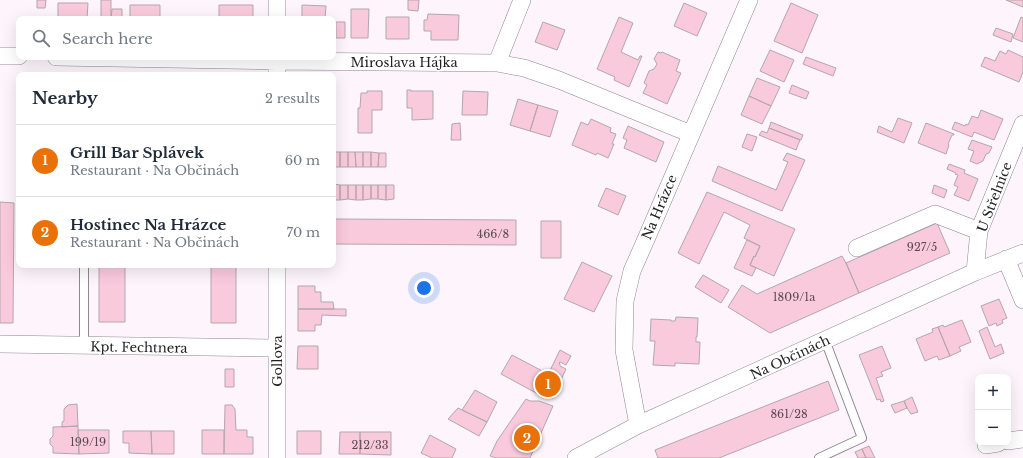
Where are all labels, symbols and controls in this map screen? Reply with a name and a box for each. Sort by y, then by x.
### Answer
search box [16,16,336,60]
icon: search [30,27,52,49]
text: Search here [62,29,153,48]
street label: Miroslava Hájka [350,54,458,71]
text: Nearby [32,88,98,109]
text: 2 results [265,90,320,107]
text: Grill Bar Splávek [70,143,204,162]
text: 1 [42,152,48,169]
text: 60 m [285,152,320,169]
street label: U Střelnice [973,160,1016,235]
text: Restaurant · Na Občinách [70,162,239,179]
street label: Na Hrázce [638,172,681,242]
text: Hostinec Na Hrázce [70,215,226,234]
text: 2 [41,224,49,241]
text: 70 m [287,224,320,241]
house number: 466/8 [477,227,509,241]
text: Restaurant · Na Občinách [70,234,239,251]
house number: 927/5 [907,240,937,254]
your location [414,278,434,298]
house number: 1809/1a [773,290,816,304]
street label: Na Občinách [748,331,833,383]
street label: Gollova [269,334,286,387]
street label: Kpt. Fechtnera [90,338,189,357]
pin: 1 [535,369,561,399]
map controls [975,374,1011,446]
button: + [975,374,1011,410]
house number: 861/28 [770,407,808,421]
button: − [975,410,1011,446]
pin: 2 [514,423,540,453]
house number: 199/19 [70,435,106,449]
house number: 212/33 [351,438,389,452]

